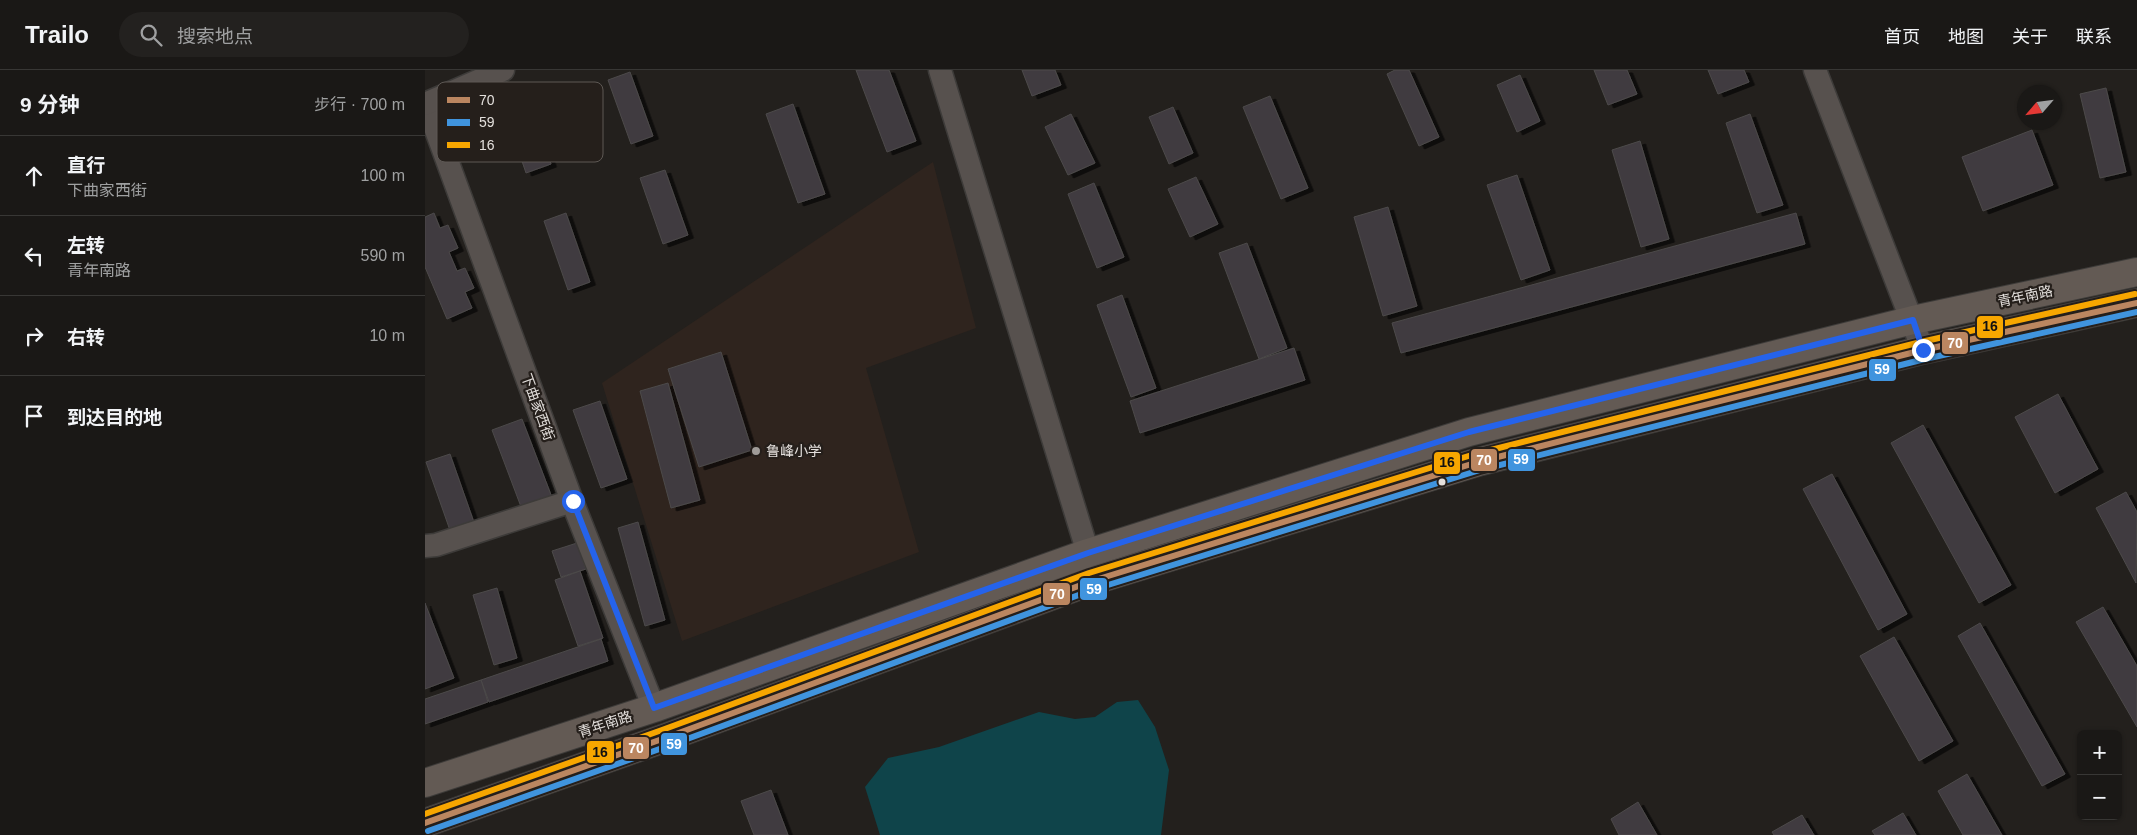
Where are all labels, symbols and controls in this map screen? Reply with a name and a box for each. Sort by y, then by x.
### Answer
search box [119,12,469,57]
text: Trailo [25,21,89,48]
icon: search [137,21,165,49]
text: 搜索地点 [177,26,253,47]
text: 首页 [1884,27,1920,47]
text: 地图 [1948,27,1984,47]
text: 关于 [2012,27,2048,47]
text: 联系 [2076,27,2112,47]
legend [437,82,603,162]
north arrow [2017,85,2062,130]
text: 70 [479,92,495,108]
text: 9 分钟 [20,93,80,116]
text: 步行 · 700 m [314,96,405,113]
text: 59 [479,114,495,130]
text: 16 [479,137,495,153]
text: 直行 [67,155,105,176]
icon: ahead [20,162,48,190]
text: 100 m [361,167,405,184]
text: 下曲家西街 [67,182,147,199]
text: 左转 [67,235,105,256]
icon: left [20,242,48,270]
text: 590 m [361,247,405,264]
text: 青年南路 [67,262,131,279]
street label: 青年南路 [1996,282,2054,310]
line badge: 16 [1976,315,2004,339]
text: 16 [1982,318,1998,334]
icon: right [20,322,48,350]
text: 右转 [67,327,105,348]
text: 10 m [369,327,405,344]
line badge: 70 [1941,331,1969,355]
text: 70 [1947,335,1963,351]
route end [1912,339,1935,362]
line badge: 59 [1868,358,1897,382]
text: 59 [1874,361,1890,377]
street label: 下曲家西街 [519,371,557,443]
icon: arrive [20,402,48,430]
text: 到达目的地 [67,407,162,428]
place label: 鲁峰小学 [766,443,822,459]
marker: 鲁峰小学 [750,445,762,457]
line badge: 70 [1470,448,1498,472]
line badge: 59 [1507,448,1536,472]
line badge: 16 [1433,451,1461,475]
text: 59 [1513,451,1529,467]
text: 70 [1476,452,1492,468]
text: 16 [1439,454,1455,470]
unlabelled marker [1437,477,1447,487]
route start [562,490,585,513]
line badge: 59 [1079,577,1108,601]
text: 59 [1086,581,1102,597]
line badge: 70 [1042,582,1071,606]
text: 70 [1049,586,1065,602]
street label: 青年南路 [576,708,634,740]
map controls [2077,730,2122,820]
button: + [2077,730,2122,775]
line badge: 59 [660,732,688,756]
line badge: 70 [622,736,650,760]
text: 59 [666,736,682,752]
line badge: 16 [586,740,615,764]
text: 70 [628,740,644,756]
text: 16 [592,744,608,760]
button: − [2077,775,2122,820]

